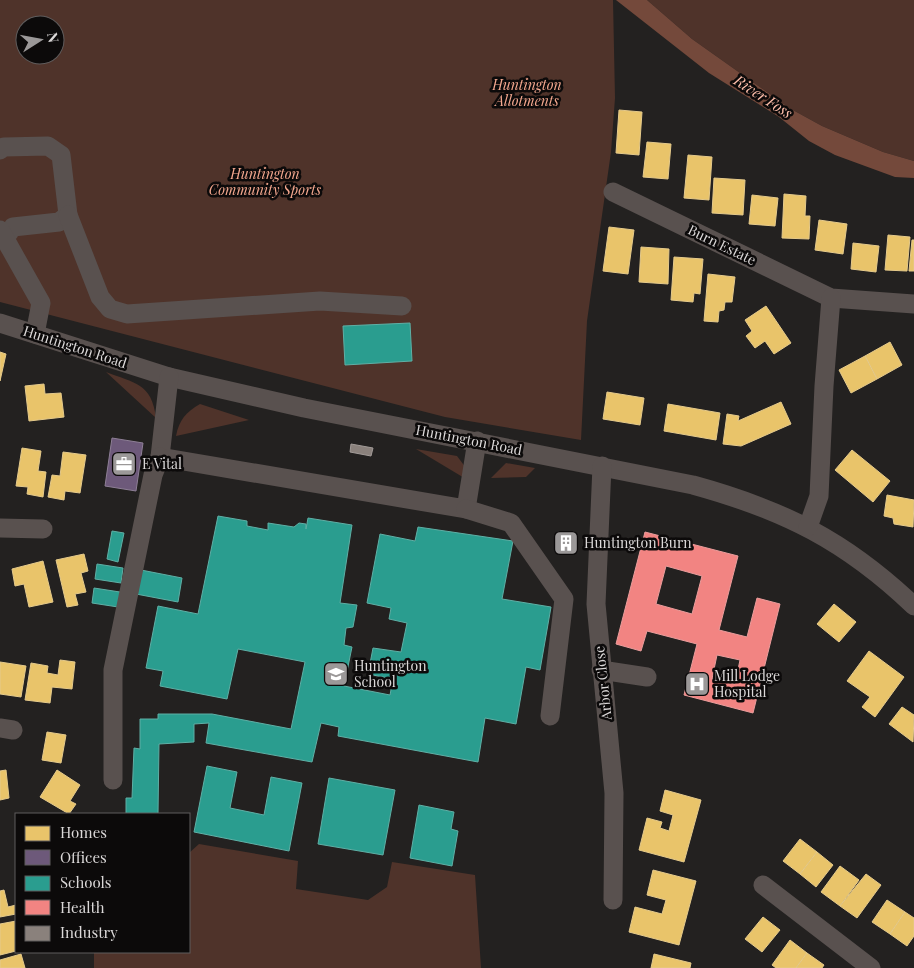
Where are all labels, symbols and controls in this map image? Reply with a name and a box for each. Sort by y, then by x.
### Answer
north arrow [15,15,65,65]
text: N [43,31,64,44]
water label: River Foss [730,69,797,123]
park label: Huntington Allotments [491,75,562,110]
park label: Huntington Community Sports [209,164,322,199]
street label: Burn Estate [685,220,759,269]
street label: Huntington Road [21,321,129,372]
street label: Huntington Road [414,420,524,459]
office icon: E Vital [111,451,137,477]
place label: E Vital [142,454,182,473]
building icon: Huntington Burn [553,530,579,556]
place label: Huntington Burn [584,533,692,552]
street label: Arbor Close [589,645,616,722]
place label: Huntington School [354,656,427,691]
school or university icon: Huntington School [323,661,349,687]
place label: Mill Lodge Hospital [714,666,780,701]
hospital icon: Mill Lodge Hospital [684,671,710,697]
legend [15,813,190,953]
text: Homes [60,822,107,842]
text: Offices [60,847,107,867]
text: Schools [60,872,112,892]
text: Health [60,897,105,917]
text: Industry [60,922,118,942]

